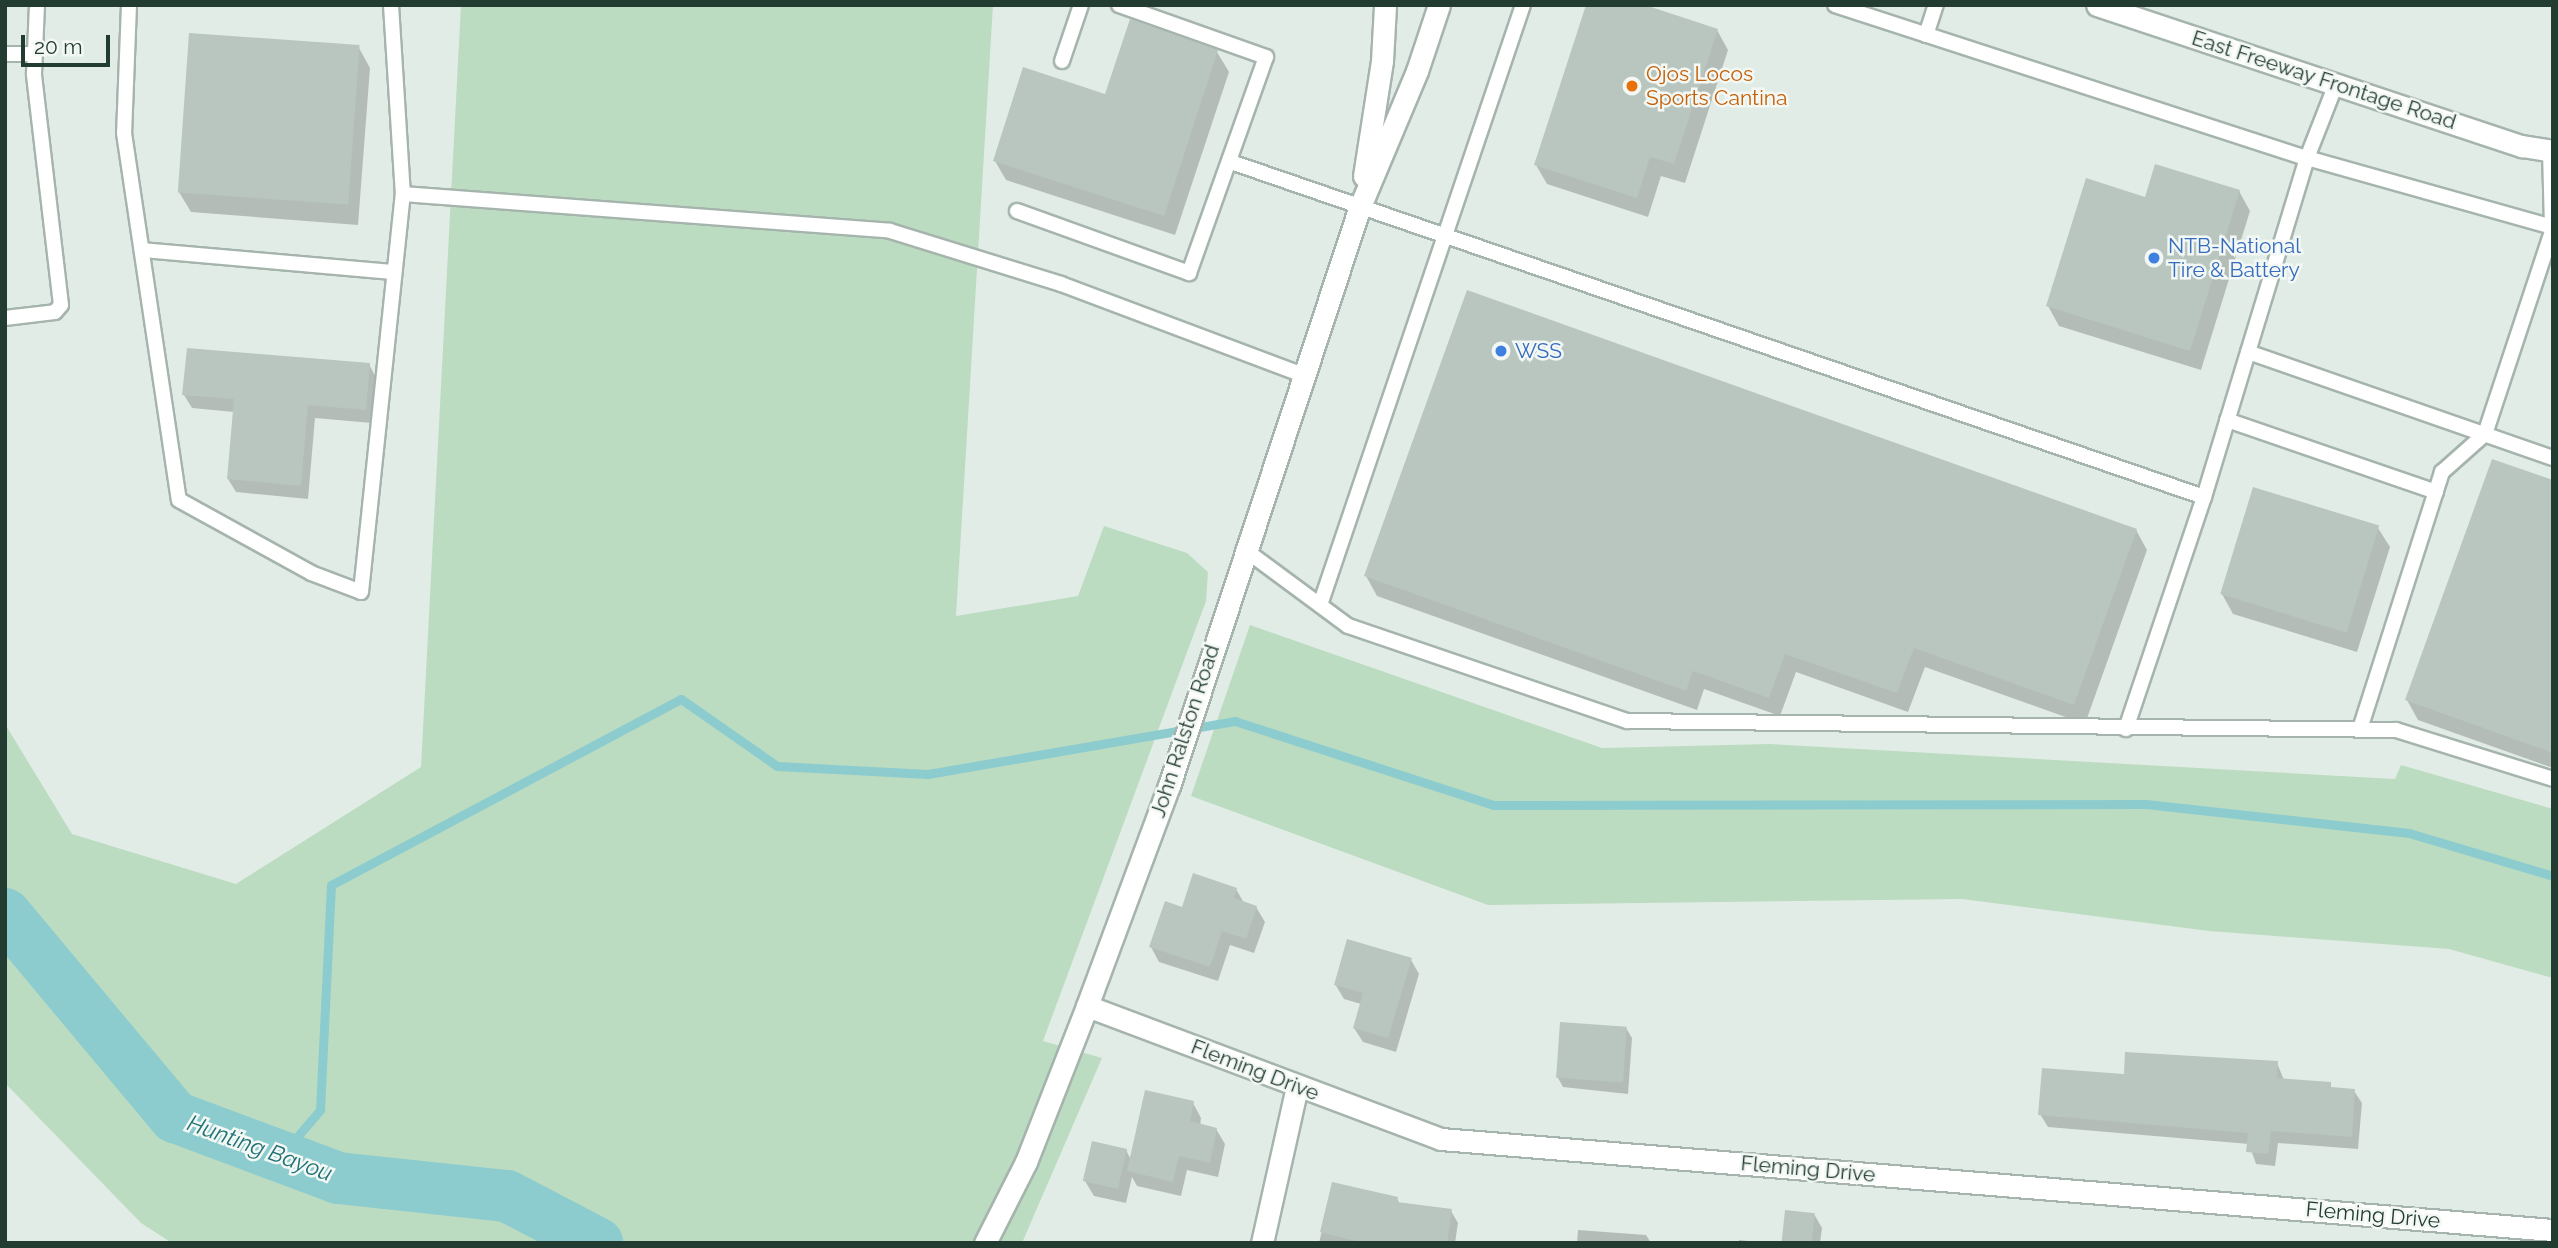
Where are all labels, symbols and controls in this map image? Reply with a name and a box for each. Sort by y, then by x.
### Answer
scale bar [24,21,114,65]
street label: East Freeway Frontage Road [2188,25,2460,135]
text: 20 m [34,34,82,59]
place label: Ojos Locos Sports Cantina [1646,61,1787,111]
marker: Ojos Locos Sports Cantina [1624,78,1640,94]
place label: NTB-National Tire & Battery [2168,233,2301,283]
marker: NTB-National Tire & Battery [2146,250,2162,266]
place label: WSS [1515,338,1562,364]
marker: WSS [1493,343,1509,359]
street label: John Ralston Road [1145,641,1225,821]
street label: Fleming Drive [1187,1034,1323,1106]
water label: Hunting Bayou [184,1109,336,1187]
street label: Fleming Drive [1740,1151,1876,1187]
street label: Fleming Drive [2305,1197,2441,1233]

